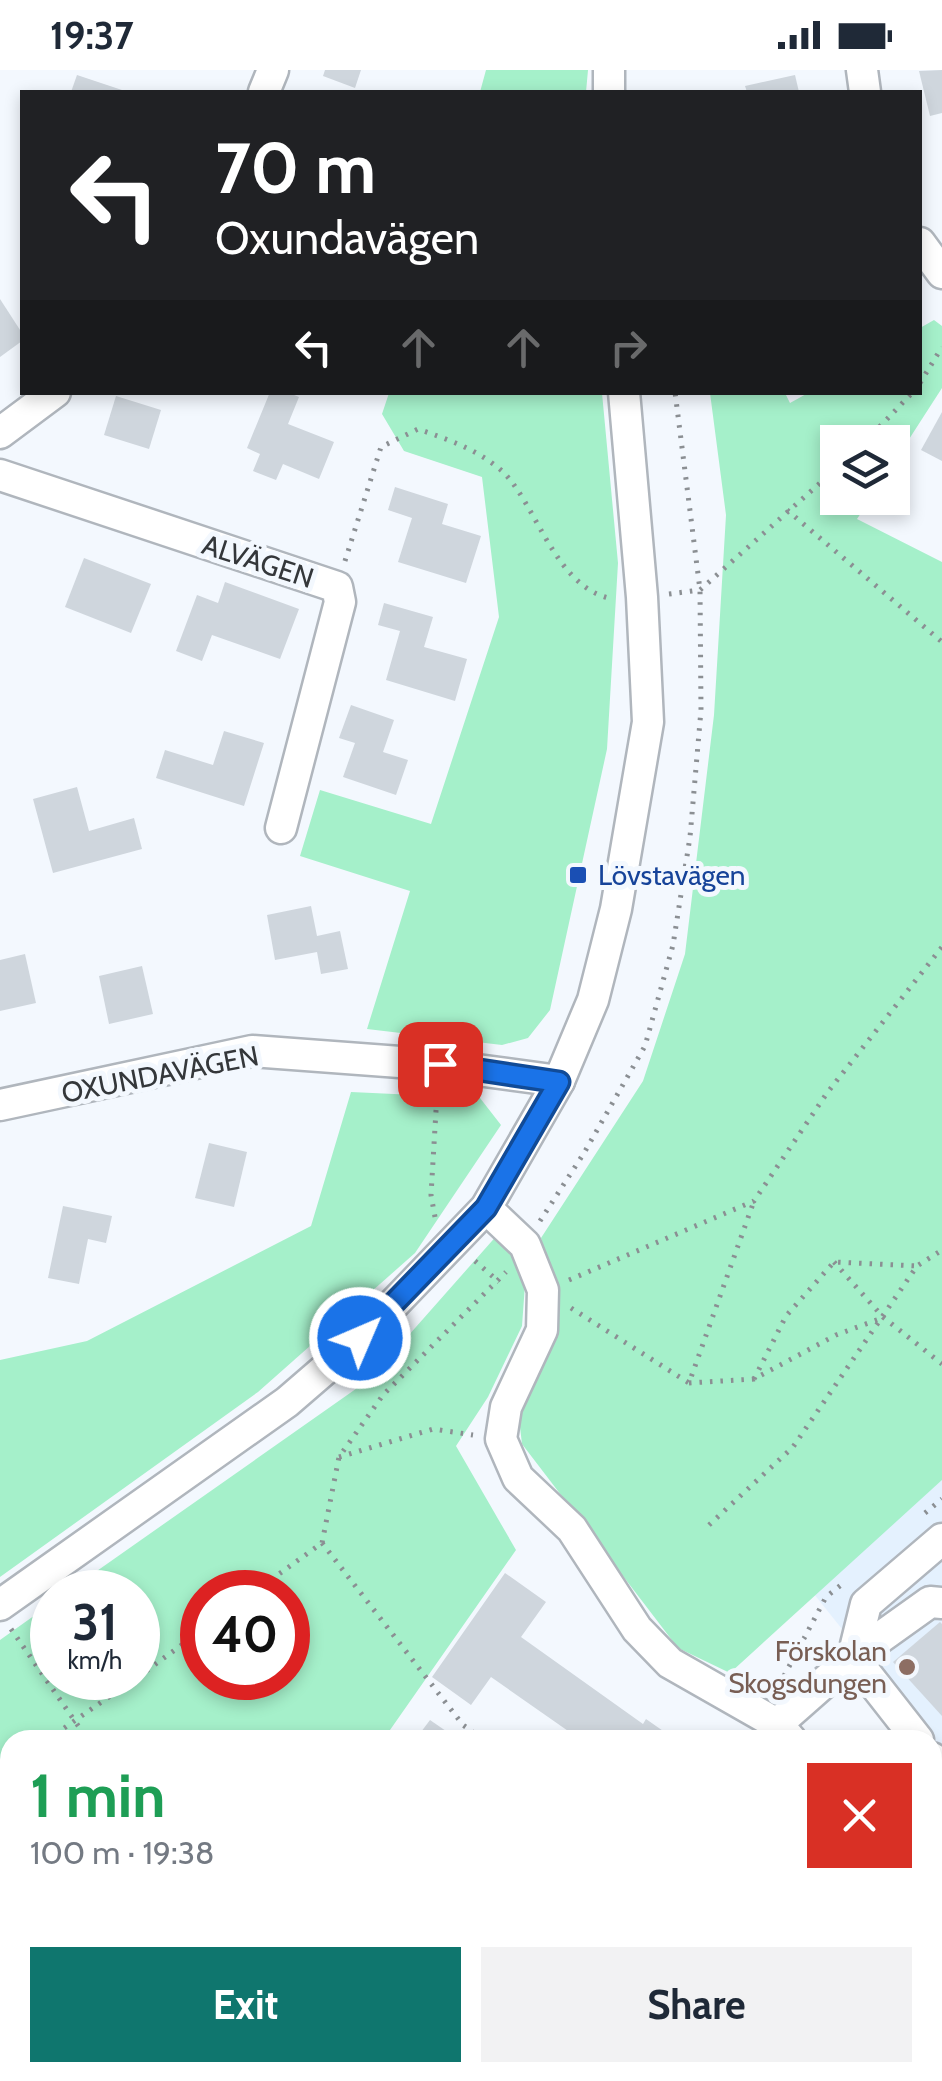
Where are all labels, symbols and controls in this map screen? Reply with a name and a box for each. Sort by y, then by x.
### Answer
text: 19:37 [50,12,134,59]
text: 70 m [215,125,376,211]
icon: left [50,130,180,260]
text: Oxundavägen [215,211,479,265]
icon: left [286,320,341,375]
icon: ahead [391,320,446,375]
icon: ahead [496,320,551,375]
icon: right [601,320,656,375]
map controls [820,425,910,515]
button: layers [820,425,910,515]
street label: ALVÄGEN [198,527,318,595]
place label: Lövstavägen [598,858,746,892]
marker: Lövstavägen [567,864,589,886]
pin [398,1022,483,1107]
icon: arrive [413,1037,468,1092]
street label: OXUNDAVÄGEN [59,1038,261,1110]
position arrow [308,1286,412,1390]
speed limit sign: 40 [180,1570,310,1700]
text: 31 [72,1592,118,1653]
place label: Förskolan Skogsdungen [728,1634,887,1700]
text: km/h [68,1645,122,1675]
marker: Förskolan Skogsdungen [896,1656,918,1678]
text: 1 min [30,1759,165,1832]
button: close [807,1763,912,1868]
text: 100 m · 19:38 [30,1833,214,1872]
button: Exit [30,1947,461,2062]
button: Share [481,1947,912,2062]

